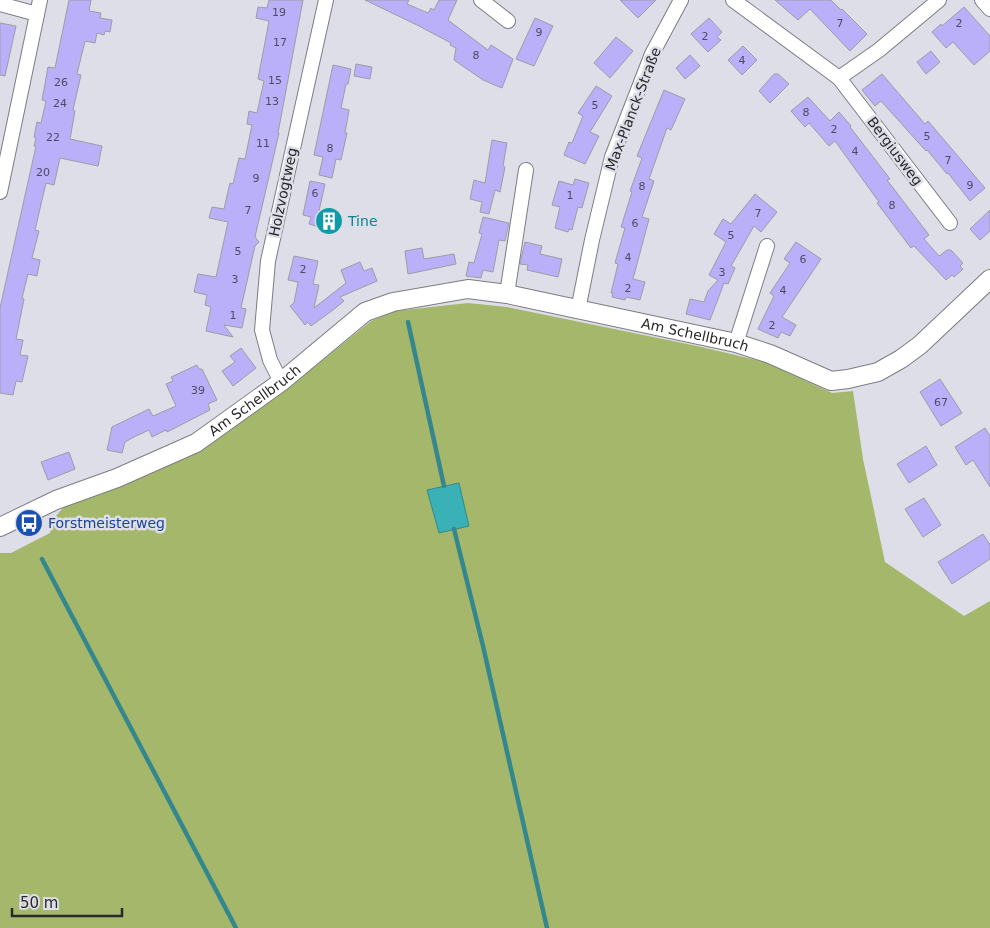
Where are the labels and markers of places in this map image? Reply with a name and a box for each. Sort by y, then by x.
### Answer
building icon: Tine [314,206,344,236]
place label: Tine [347,213,378,229]
bus stop icon: Forstmeisterweg [14,508,44,538]
place label: Forstmeisterweg [48,515,165,531]

